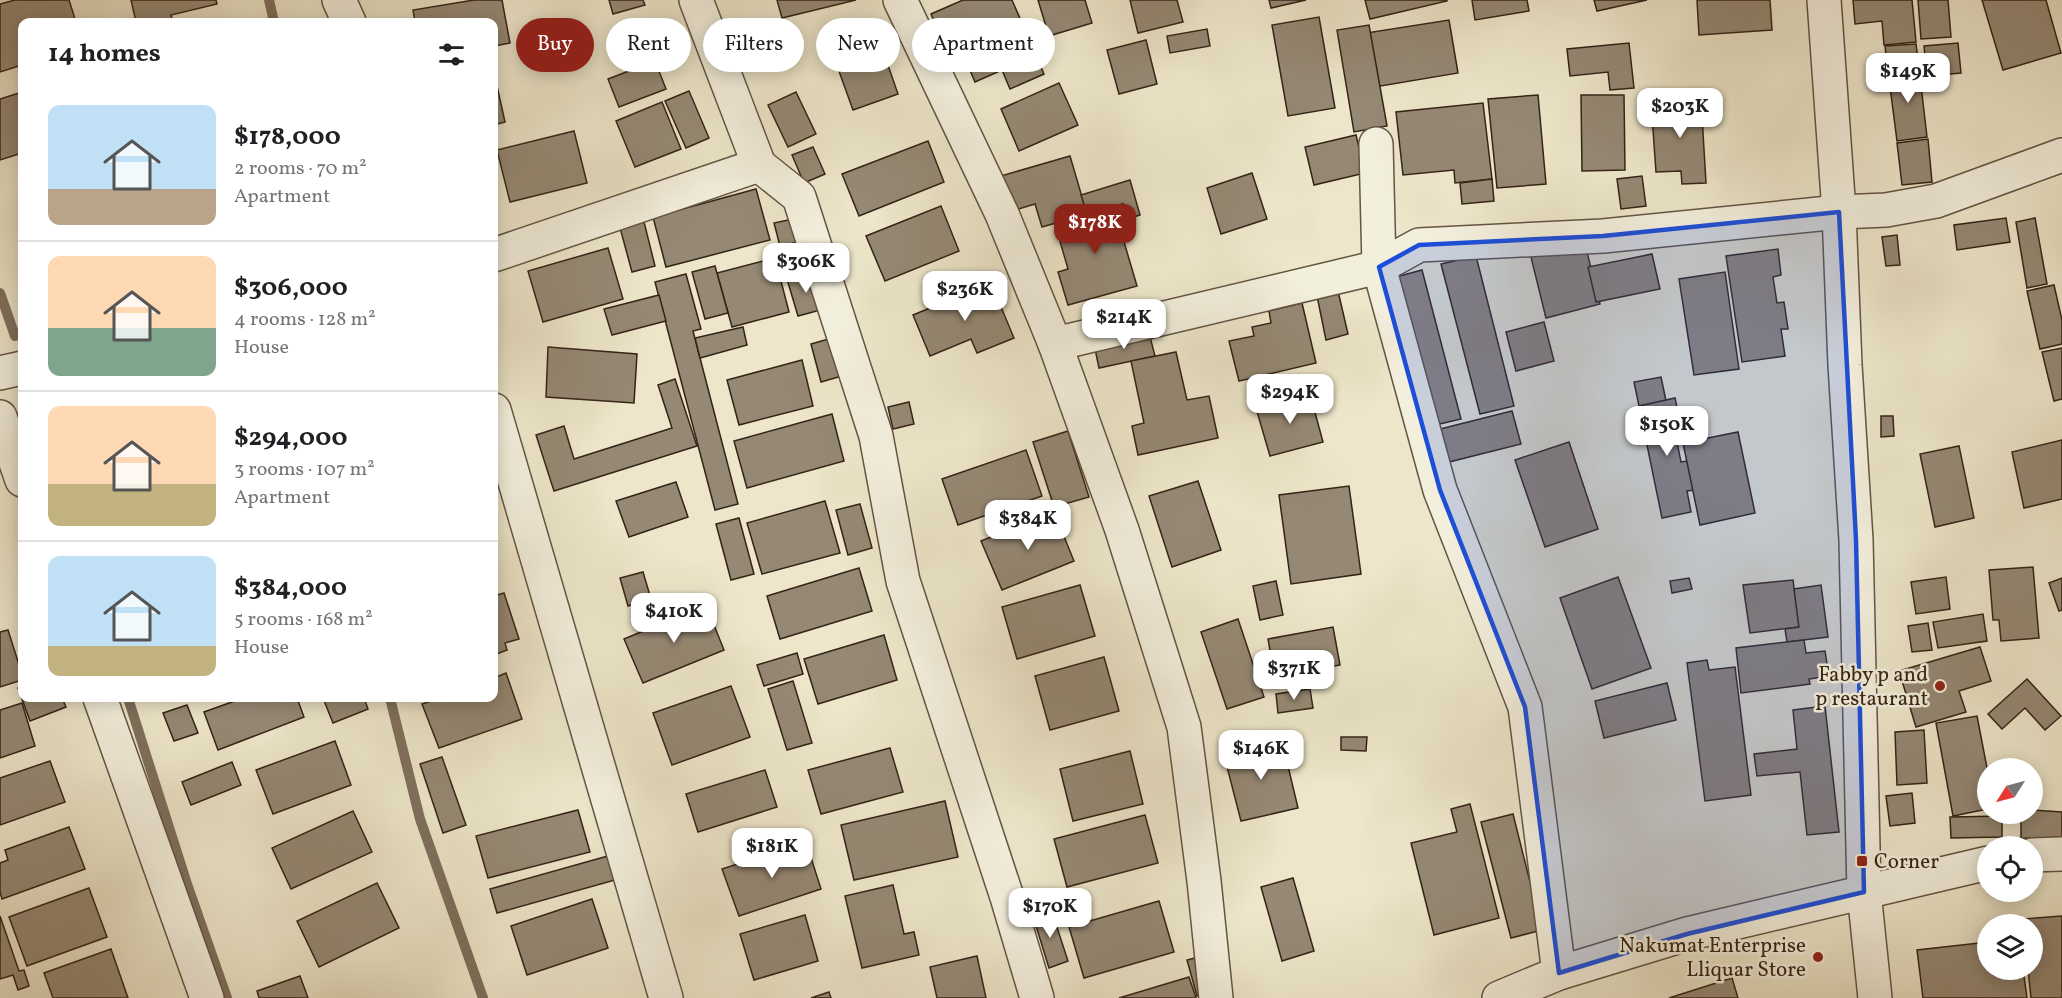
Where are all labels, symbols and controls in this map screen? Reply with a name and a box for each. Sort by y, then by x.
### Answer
chip: Buy [516,18,594,72]
chip: Rent [606,18,691,72]
chip: Filters [703,18,804,72]
chip: New [816,18,900,72]
chip: Apartment [912,18,1055,72]
text: 14 homes [48,36,161,72]
icon: filters [435,38,468,71]
pin: $149K [1866,53,1950,104]
text: $149K [1880,58,1936,86]
pin: $203K [1638,88,1722,139]
text: $203K [1651,93,1709,121]
text: $178,000 [234,119,341,155]
icon: home [96,129,168,201]
text: 2 rooms · 70 m² [234,155,367,183]
text: Apartment [234,183,330,211]
pin: $178K [1053,204,1137,255]
text: $178K [1068,209,1122,237]
pin: $306K [764,243,848,294]
text: $306K [777,248,835,276]
text: $306,000 [234,270,348,306]
pin: $236K [923,271,1007,322]
text: $236K [937,276,993,304]
icon: home [96,280,168,352]
pin: $214K [1082,299,1166,350]
text: $214K [1096,304,1152,332]
text: 4 rooms · 128 m² [234,306,376,334]
text: House [234,334,289,362]
pin: $294K [1248,374,1332,425]
text: $294K [1261,379,1319,407]
pin: $150K [1625,406,1709,457]
text: $150K [1639,411,1695,439]
text: $294,000 [234,420,348,456]
icon: home [96,430,168,502]
text: 3 rooms · 107 m² [234,456,375,484]
text: Apartment [234,484,330,512]
pin: $384K [986,500,1070,551]
text: $384K [999,505,1057,533]
text: $384,000 [234,570,347,606]
icon: home [96,580,168,652]
pin: $410K [632,593,716,644]
text: $410K [645,598,703,626]
text: 5 rooms · 168 m² [234,606,373,634]
text: House [234,634,289,662]
pin: $371K [1252,650,1336,701]
text: $371K [1267,655,1321,683]
place label: Fabby p and p restaurant [1815,661,1928,714]
marker: Fabby p and p restaurant [1933,679,1947,693]
pin: $146K [1219,730,1303,781]
text: $146K [1233,735,1289,763]
north arrow [1977,758,2043,824]
map controls [1977,758,2043,980]
pin: $181K [730,828,814,879]
text: $181K [746,833,798,861]
button: locate [1977,836,2043,902]
place label: Corner [1874,848,1939,877]
marker: Corner [1855,854,1869,868]
pin: $170K [1008,888,1092,939]
text: $170K [1023,893,1077,921]
button: layers [1977,914,2043,980]
place label: Nakumat Enterprise Lliquar Store [1619,932,1806,985]
marker: Nakumat Enterprise Lliquar Store [1811,950,1825,964]

